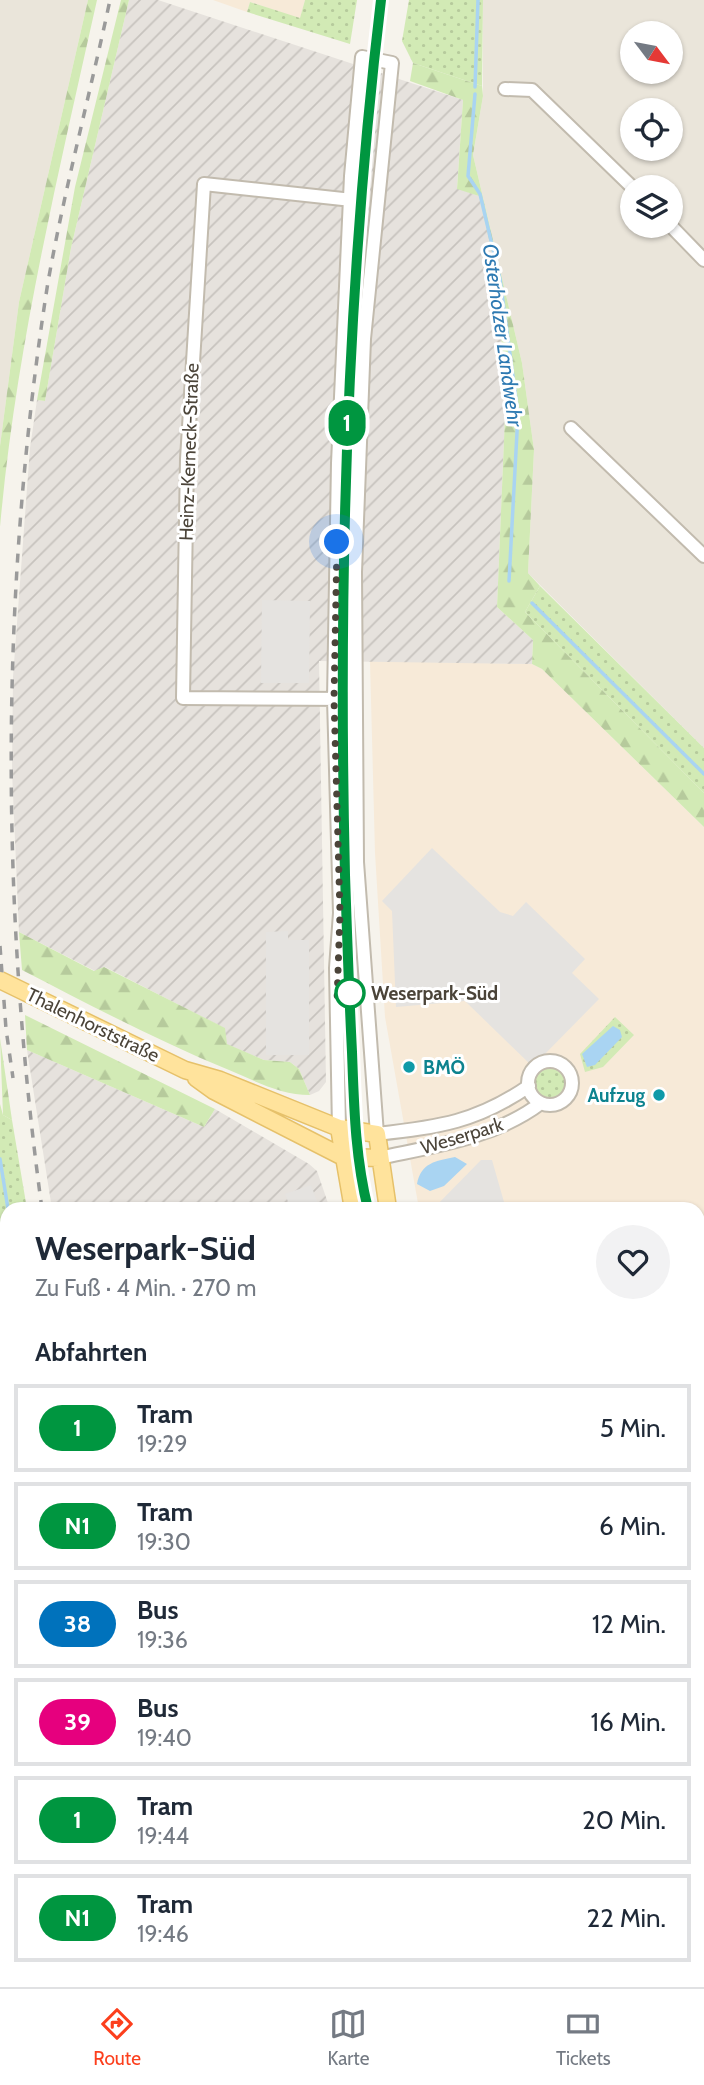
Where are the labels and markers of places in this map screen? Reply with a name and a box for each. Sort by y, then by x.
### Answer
marker: Weserpark-Süd [335,978,365,1008]
place label: Weserpark-Süd [371,982,498,1005]
place label: BMÖ [423,1056,465,1079]
marker: BMÖ [401,1059,417,1075]
place label: Aufzug [588,1084,645,1107]
marker: Aufzug [651,1087,667,1103]

